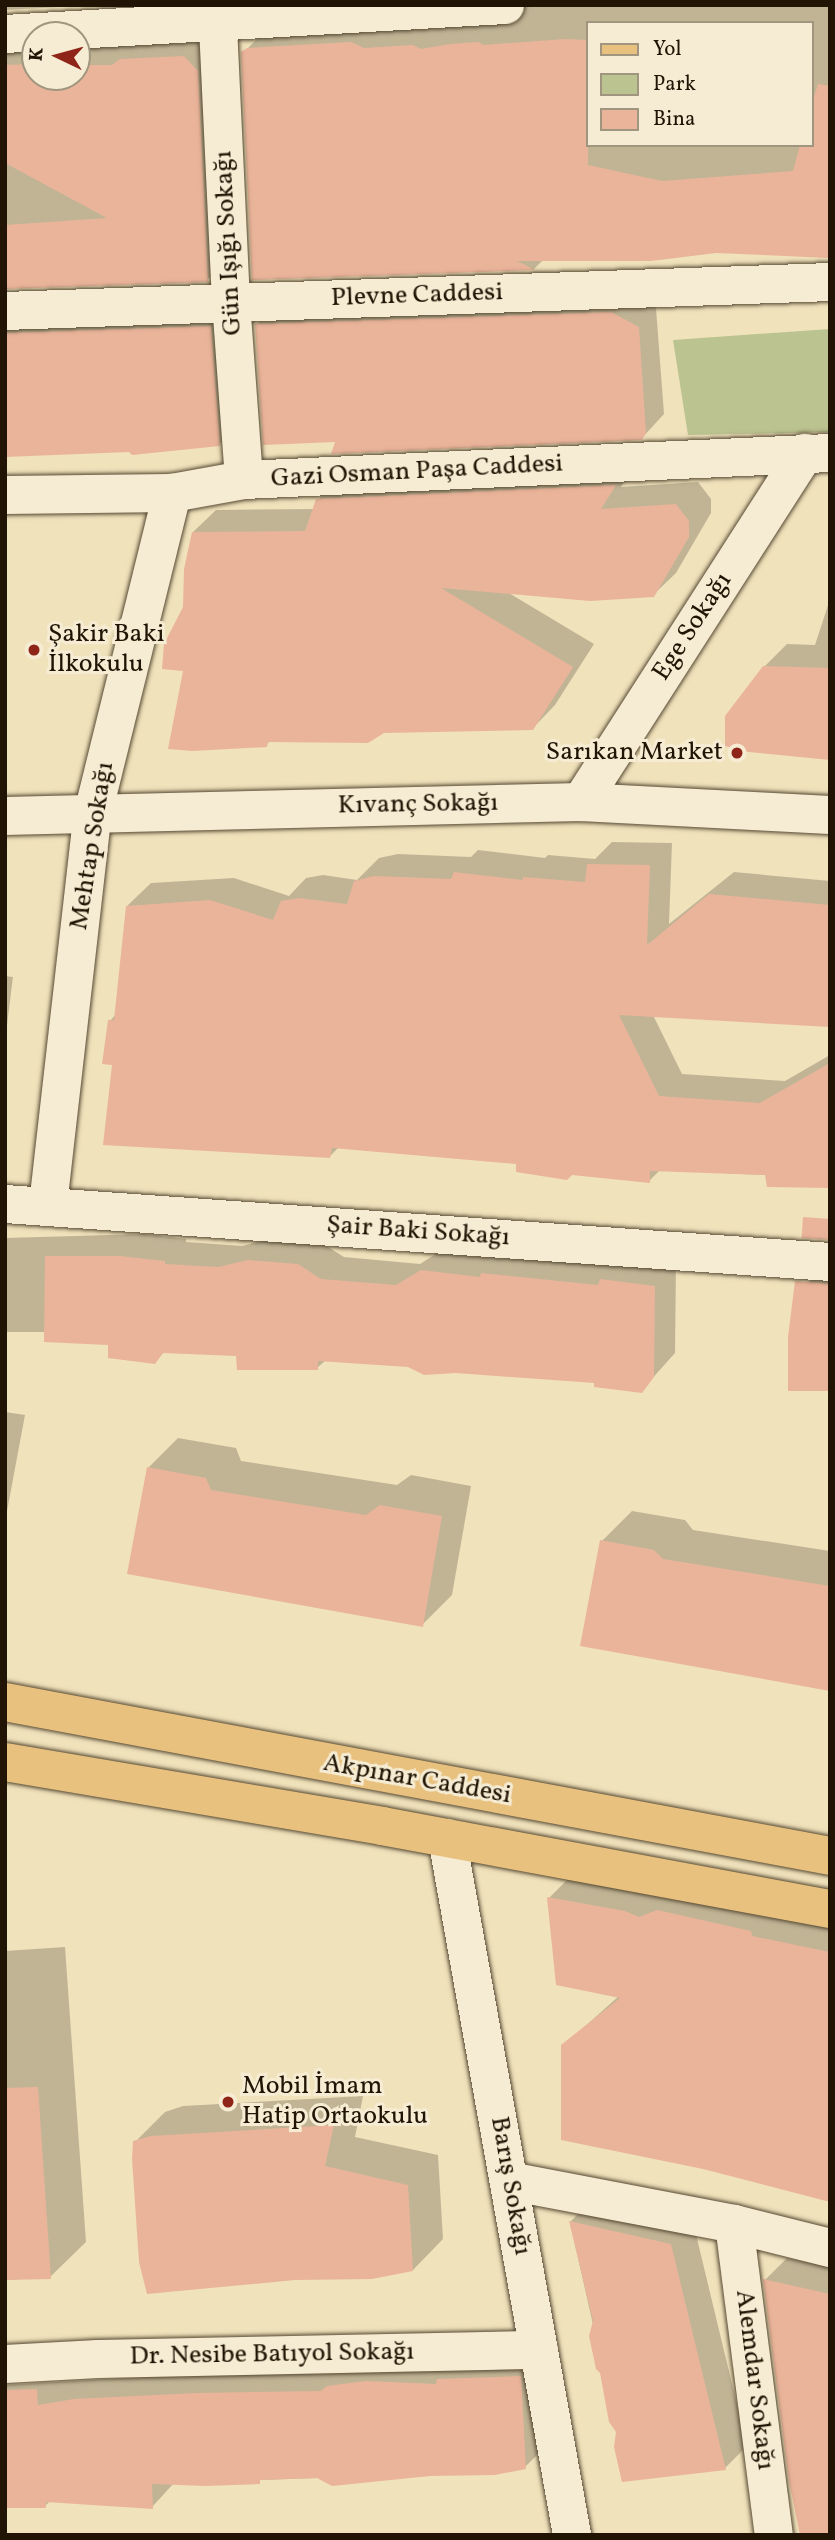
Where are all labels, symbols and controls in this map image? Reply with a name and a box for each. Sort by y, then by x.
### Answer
north arrow [21,21,91,91]
legend [586,21,814,147]
text: Yol [653,35,682,64]
text: K [24,46,51,62]
text: Park [653,70,696,99]
text: Bina [653,105,695,134]
street label: Gün Işığı Sokağı [209,150,249,336]
street label: Plevne Caddesi [330,277,504,315]
street label: Gazi Osman Paşa Caddesi [270,449,564,495]
street label: Ege Sokağı [647,567,739,687]
place label: Şakir Baki İlkokulu [48,619,165,680]
marker: Şakir Baki İlkokulu [26,642,42,658]
place label: Sarıkan Market [546,737,723,769]
marker: Sarıkan Market [729,745,745,761]
street label: Mehtap Sokağı [64,760,122,932]
street label: Kıvanç Sokağı [337,788,499,822]
street label: Şair Baki Sokağı [325,1210,511,1254]
street label: Akpınar Caddesi [321,1748,513,1812]
place label: Mobil İmam Hatip Ortaokulu [242,2071,428,2132]
marker: Mobil İmam Hatip Ortaokulu [220,2094,236,2110]
street label: Barış Sokağı [482,2114,538,2258]
street label: Alemdar Sokağı [727,2288,781,2472]
street label: Dr. Nesibe Batıyol Sokağı [129,2337,415,2373]

